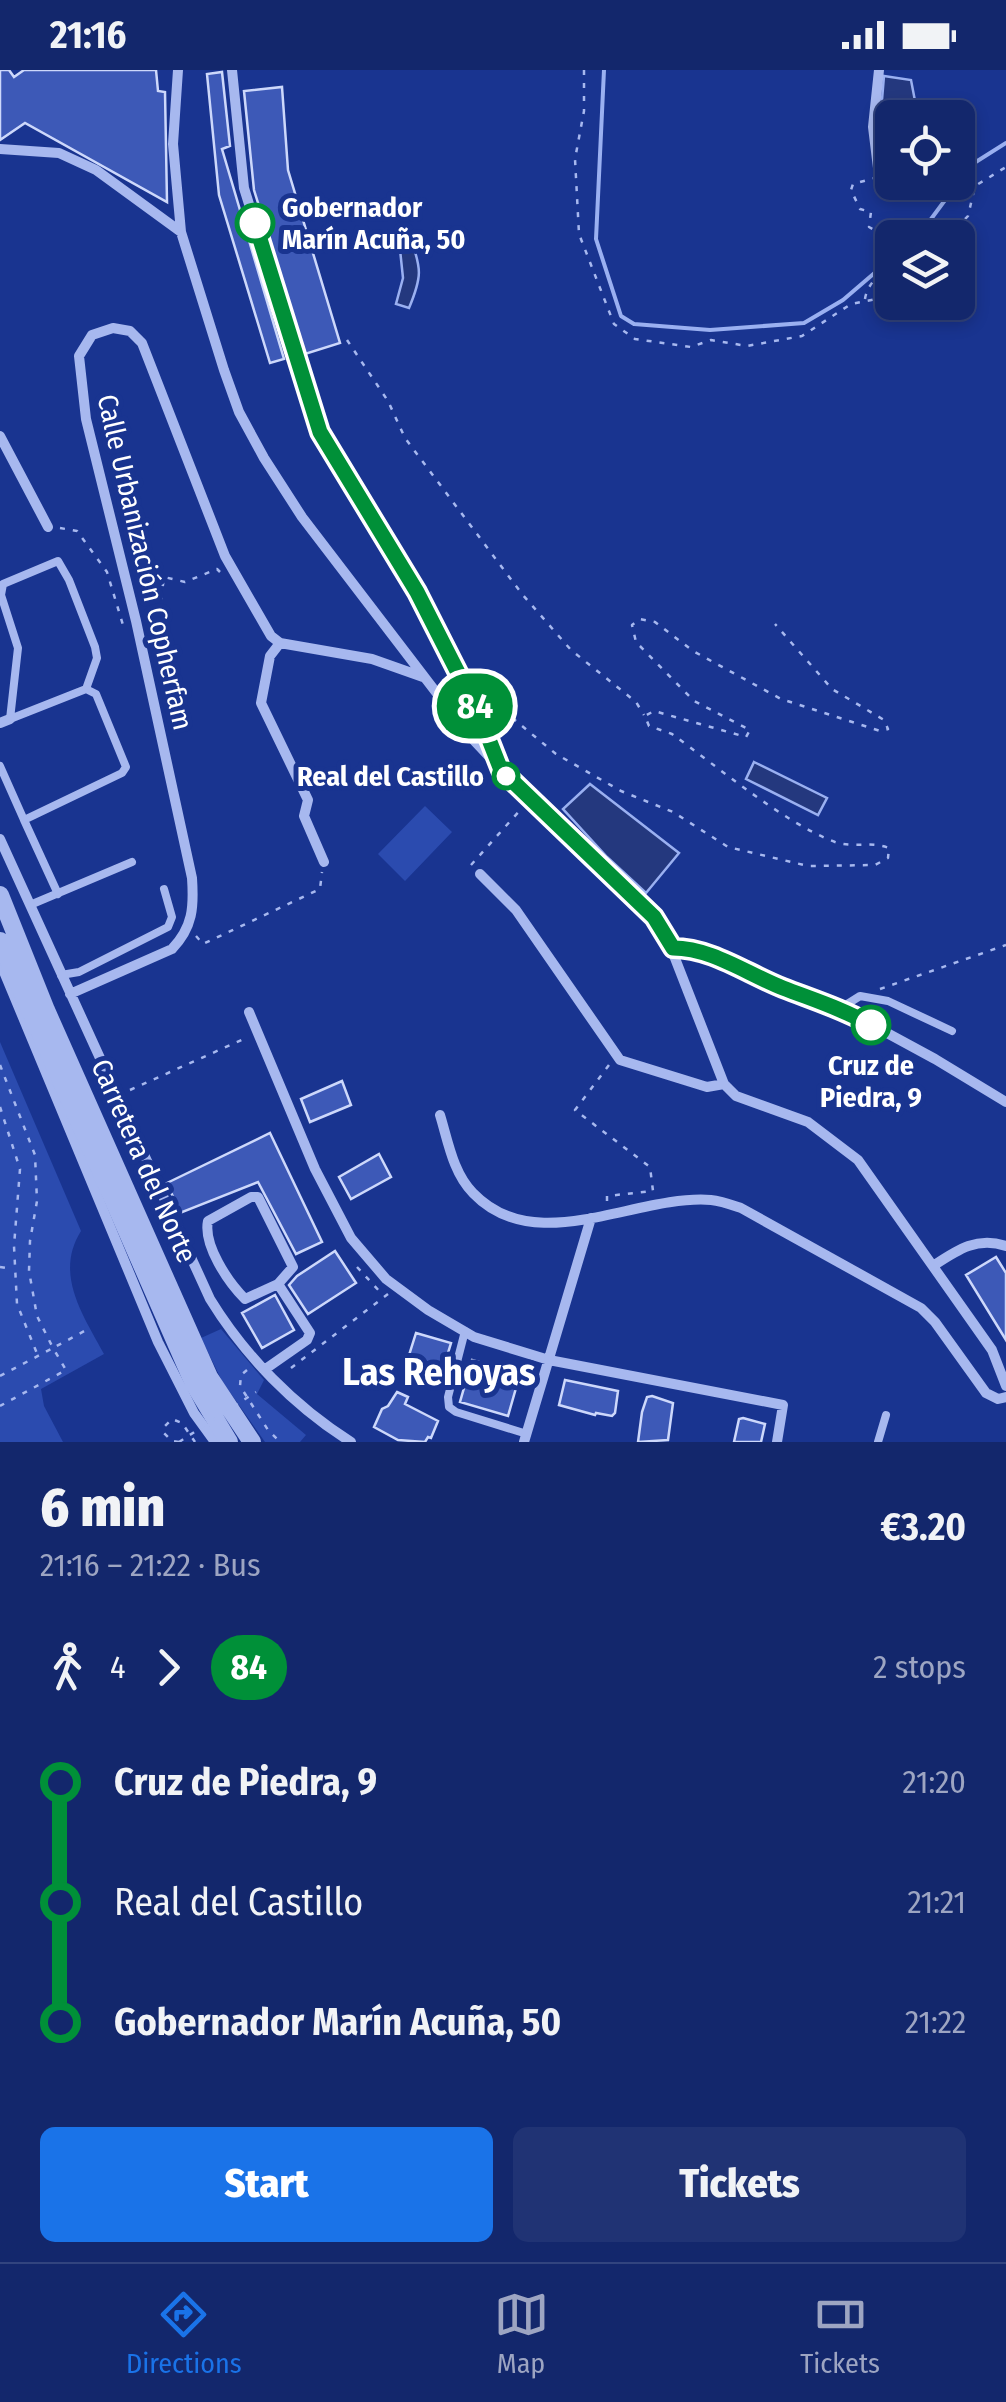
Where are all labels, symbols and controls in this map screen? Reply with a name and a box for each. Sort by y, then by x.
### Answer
text: 21:16 [50,12,126,58]
map controls [875,100,975,320]
button: locate [875,100,975,200]
place label: Gobernador Marín Acuña, 50 [282,191,466,256]
marker: Gobernador Marín Acuña, 50 [236,204,274,242]
button: layers [875,220,975,320]
street label: Calle Urbanización Copherfam [90,391,200,733]
line badge: 84 [430,674,520,738]
text: 84 [457,685,493,727]
place label: Real del Castillo [297,760,484,793]
marker: Real del Castillo [493,763,519,789]
marker: Cruz de Piedra, 9 [852,1006,890,1044]
place label: Cruz de Piedra, 9 [820,1049,922,1114]
street label: Carretera del Norte [84,1054,204,1268]
district label: Las Rehoyas [342,1349,536,1395]
text: 6 min [40,1475,165,1541]
text: €3.20 [881,1504,966,1550]
text: 21:16 – 21:22 · Bus [40,1546,261,1584]
icon: walk [40,1640,95,1695]
icon: forward [141,1640,196,1695]
text: 84 [231,1646,267,1688]
text: 4 [110,1648,126,1686]
text: 2 stops [873,1648,966,1686]
text: Cruz de Piedra, 9 [114,1759,377,1805]
text: 21:20 [903,1763,966,1801]
text: Real del Castillo [114,1879,363,1925]
text: 21:21 [907,1883,966,1921]
text: Gobernador Marín Acuña, 50 [114,1999,561,2045]
text: 21:22 [905,2003,966,2041]
button: Start [40,2127,493,2242]
button: Tickets [513,2127,966,2242]
tab: Directions [126,2287,242,2380]
tab: Map [494,2287,549,2380]
tab: Tickets [800,2287,880,2380]

